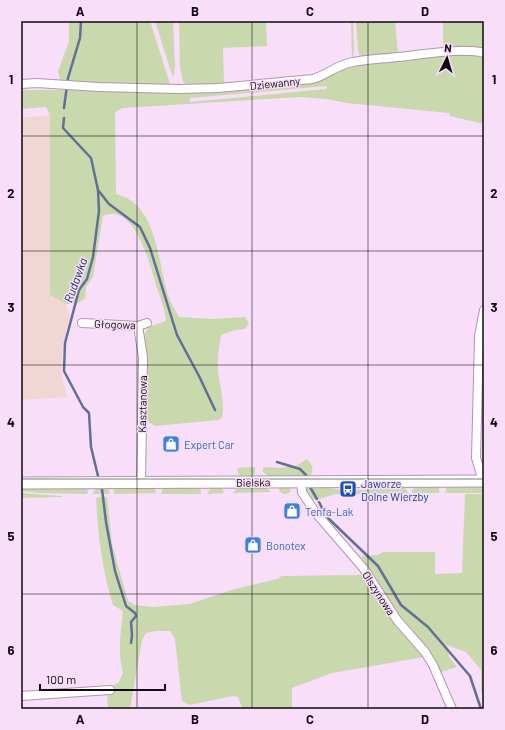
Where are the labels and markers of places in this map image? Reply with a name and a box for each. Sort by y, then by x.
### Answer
shop icon: Expert Car [161,434,181,454]
place label: Expert Car [184,438,234,451]
place label: Jaworze Dolne Wierzby [361,477,428,503]
bus stop icon: Jaworze Dolne Wierzby [338,479,358,499]
shop icon: Tenfa-Lak [282,501,302,521]
place label: Tenfa-Lak [305,505,354,518]
shop icon: Bonotex [243,535,263,555]
place label: Bonotex [266,539,305,552]

